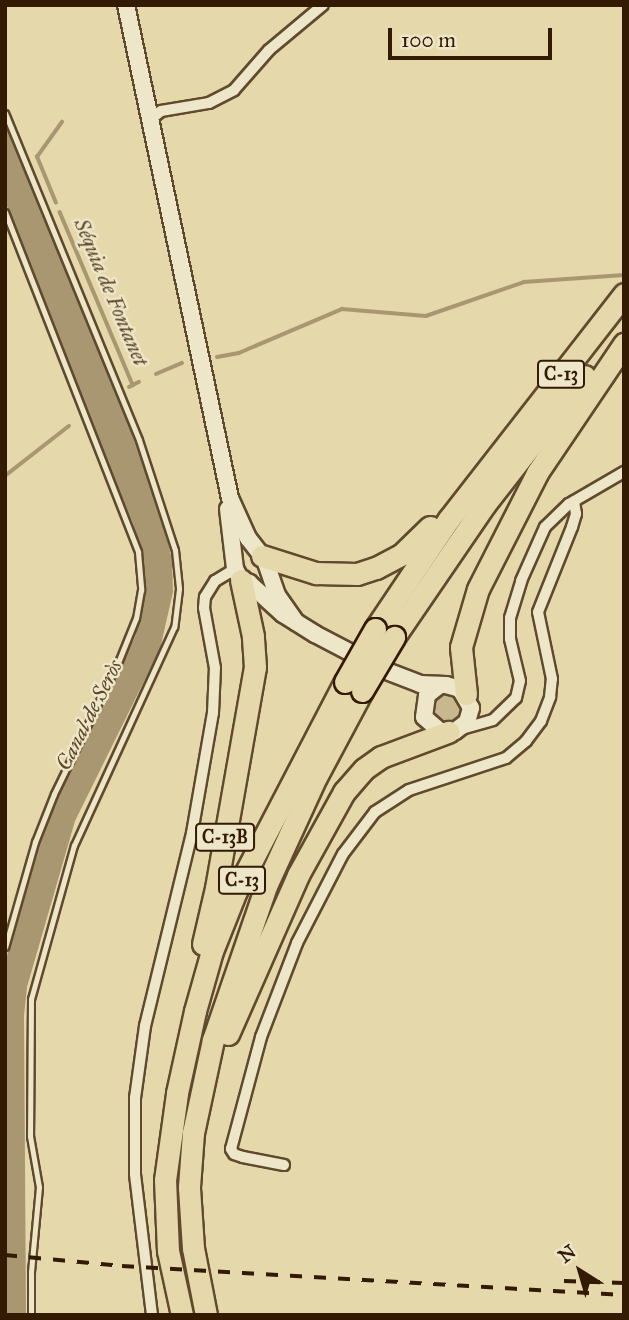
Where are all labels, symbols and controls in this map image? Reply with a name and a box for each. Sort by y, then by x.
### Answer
scale bar [391,14,556,58]
text: 100 m [401,27,456,53]
water label: Séquia de Fontanet [69,215,153,369]
road number: C-13 [536,360,586,388]
water label: Canal de Seròs [50,656,128,774]
road number: C-13B [194,822,256,852]
road number: C-13 [218,866,266,894]
north arrow [545,1236,615,1306]
text: N [554,1240,580,1268]

